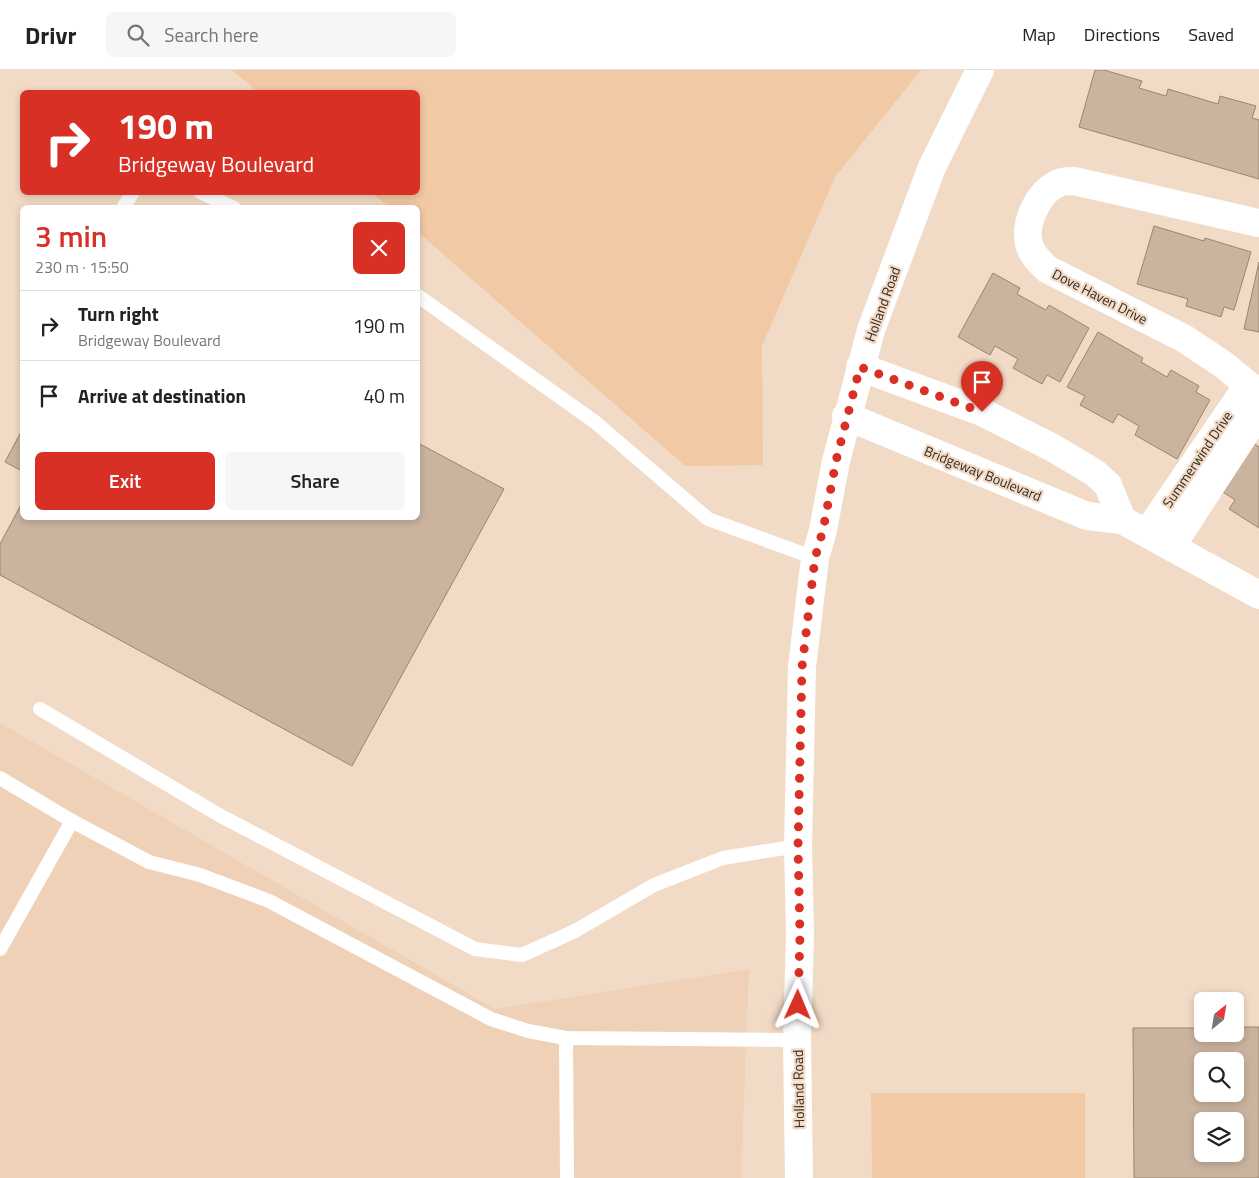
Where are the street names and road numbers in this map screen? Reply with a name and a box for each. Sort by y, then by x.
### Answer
street label: Holland Road [859,263,905,345]
street label: Dove Haven Drive [1049,263,1151,329]
street label: Summerwind Drive [1157,406,1237,512]
street label: Bridgeway Boulevard [921,440,1045,506]
street label: Holland Road [787,1050,809,1128]

